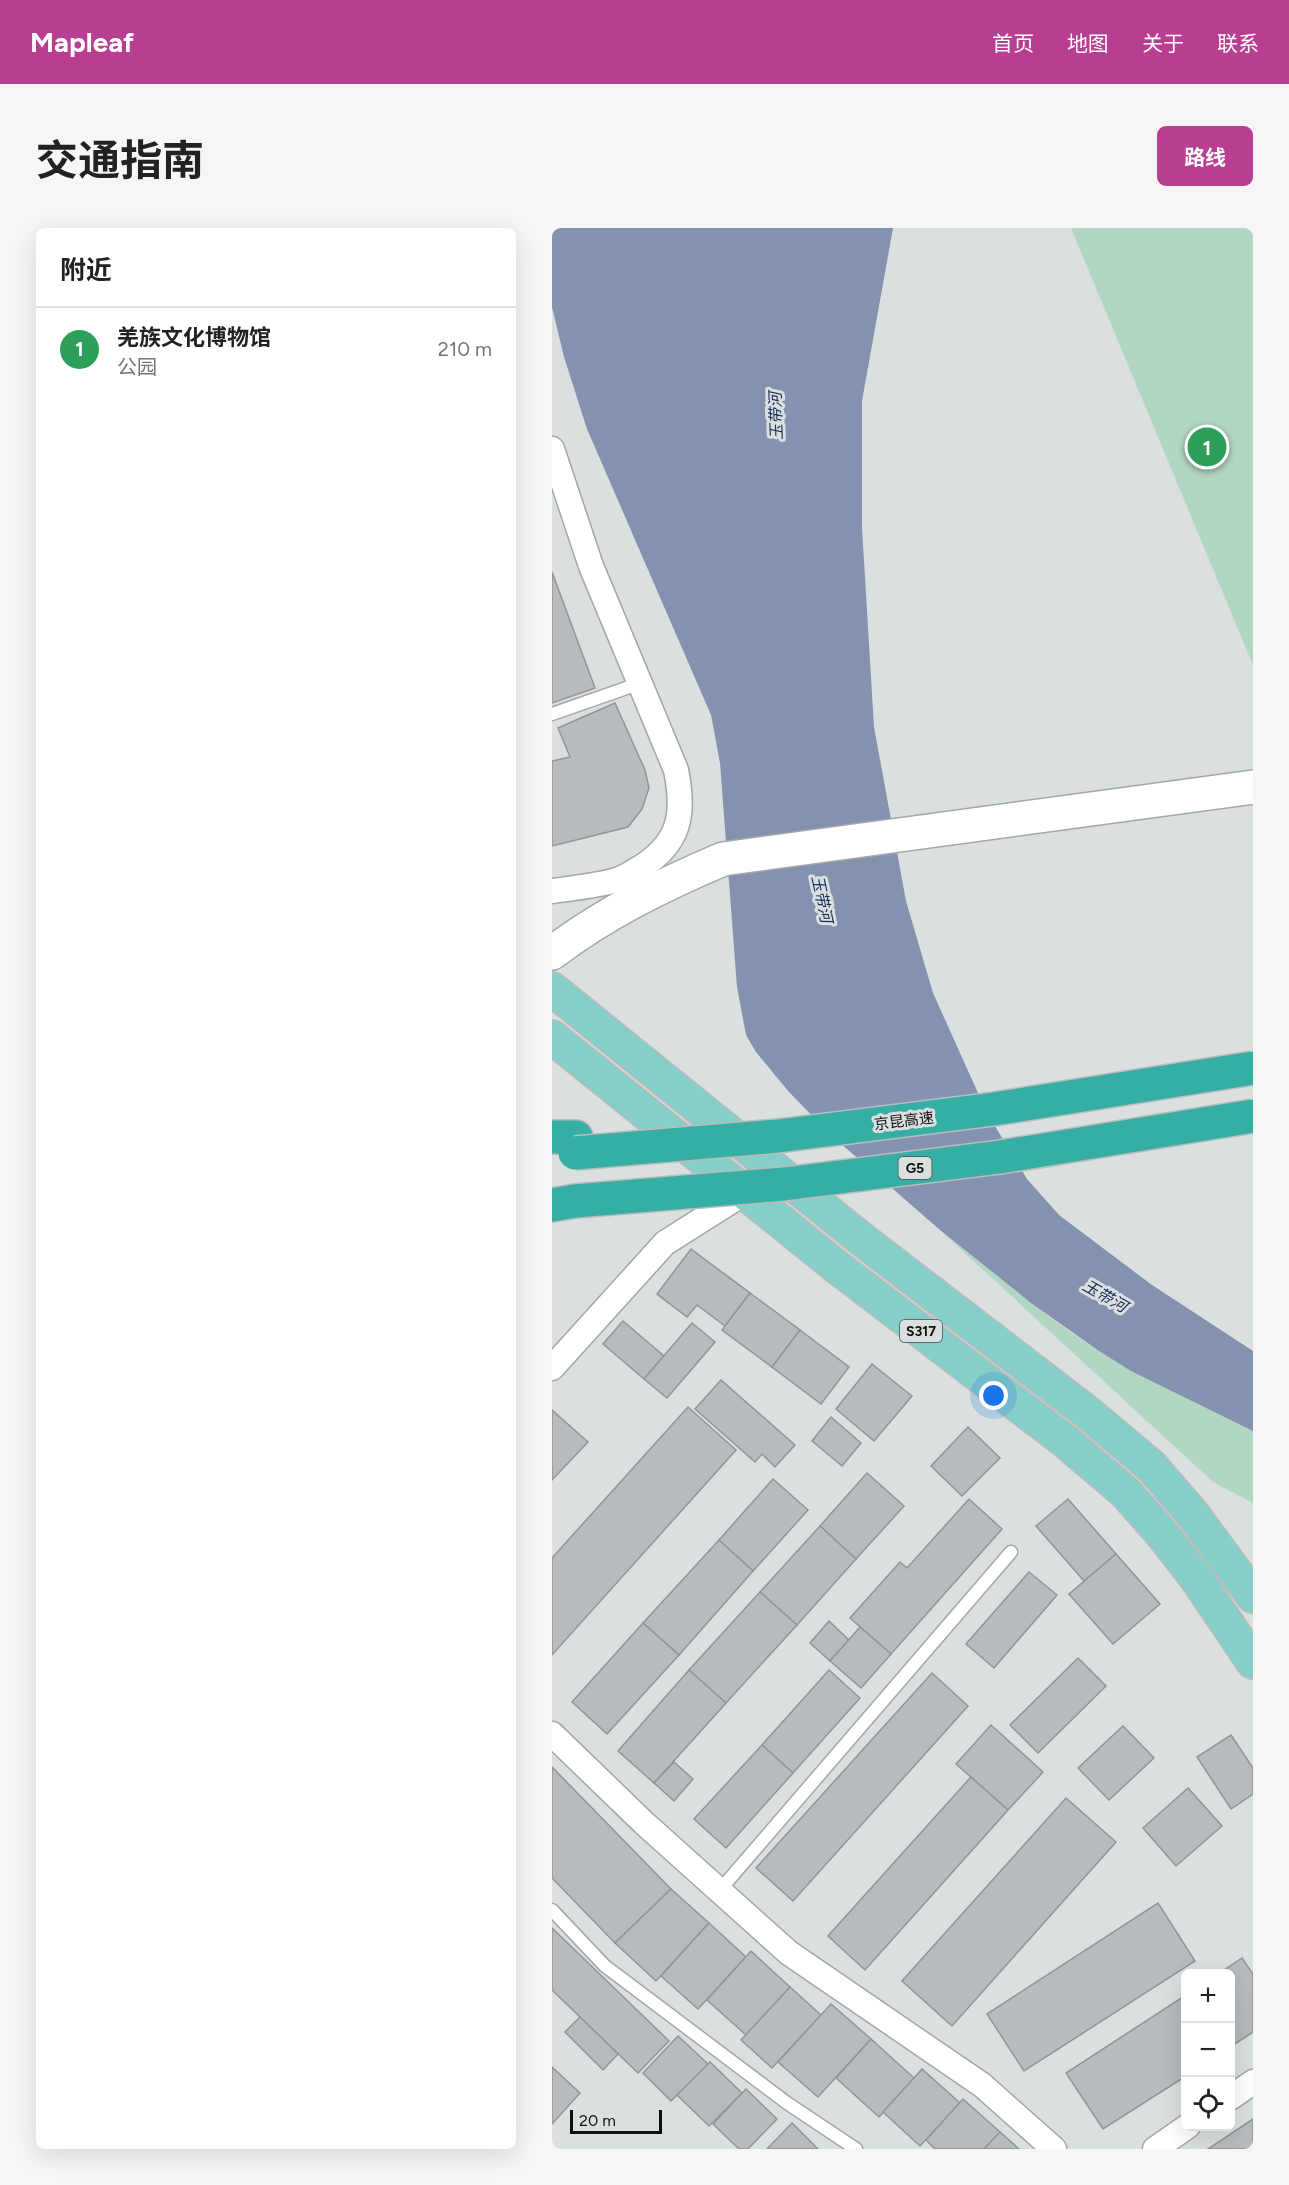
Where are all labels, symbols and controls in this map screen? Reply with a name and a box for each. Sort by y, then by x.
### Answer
text: Mapleaf [30,25,134,59]
text: 首页 [992,31,1034,56]
text: 地图 [1067,31,1109,56]
text: 关于 [1142,31,1184,56]
text: 联系 [1217,31,1259,56]
button: 路线 [1157,126,1253,186]
text: 交通指南 [36,135,204,186]
text: 附近 [60,254,112,286]
text: 羌族文化博物馆 [117,324,271,351]
text: 1 [75,337,84,361]
text: 210 m [438,337,492,361]
text: 公园 [117,355,157,379]
water label: 玉带河 [766,389,786,440]
pin: 1 [1188,424,1226,470]
water label: 玉带河 [808,874,837,927]
street label: 京昆高速 [873,1108,935,1134]
road number: G5 [898,1157,932,1179]
water label: 玉带河 [1079,1276,1133,1318]
road number: S317 [900,1320,942,1342]
your location [979,1381,1008,1410]
map controls [1181,1969,1235,2131]
button: + [1181,1969,1235,2023]
button: − [1181,2023,1235,2077]
button: locate [1181,2077,1235,2131]
scale bar [570,2107,662,2134]
text: 20 m [579,2111,616,2130]

